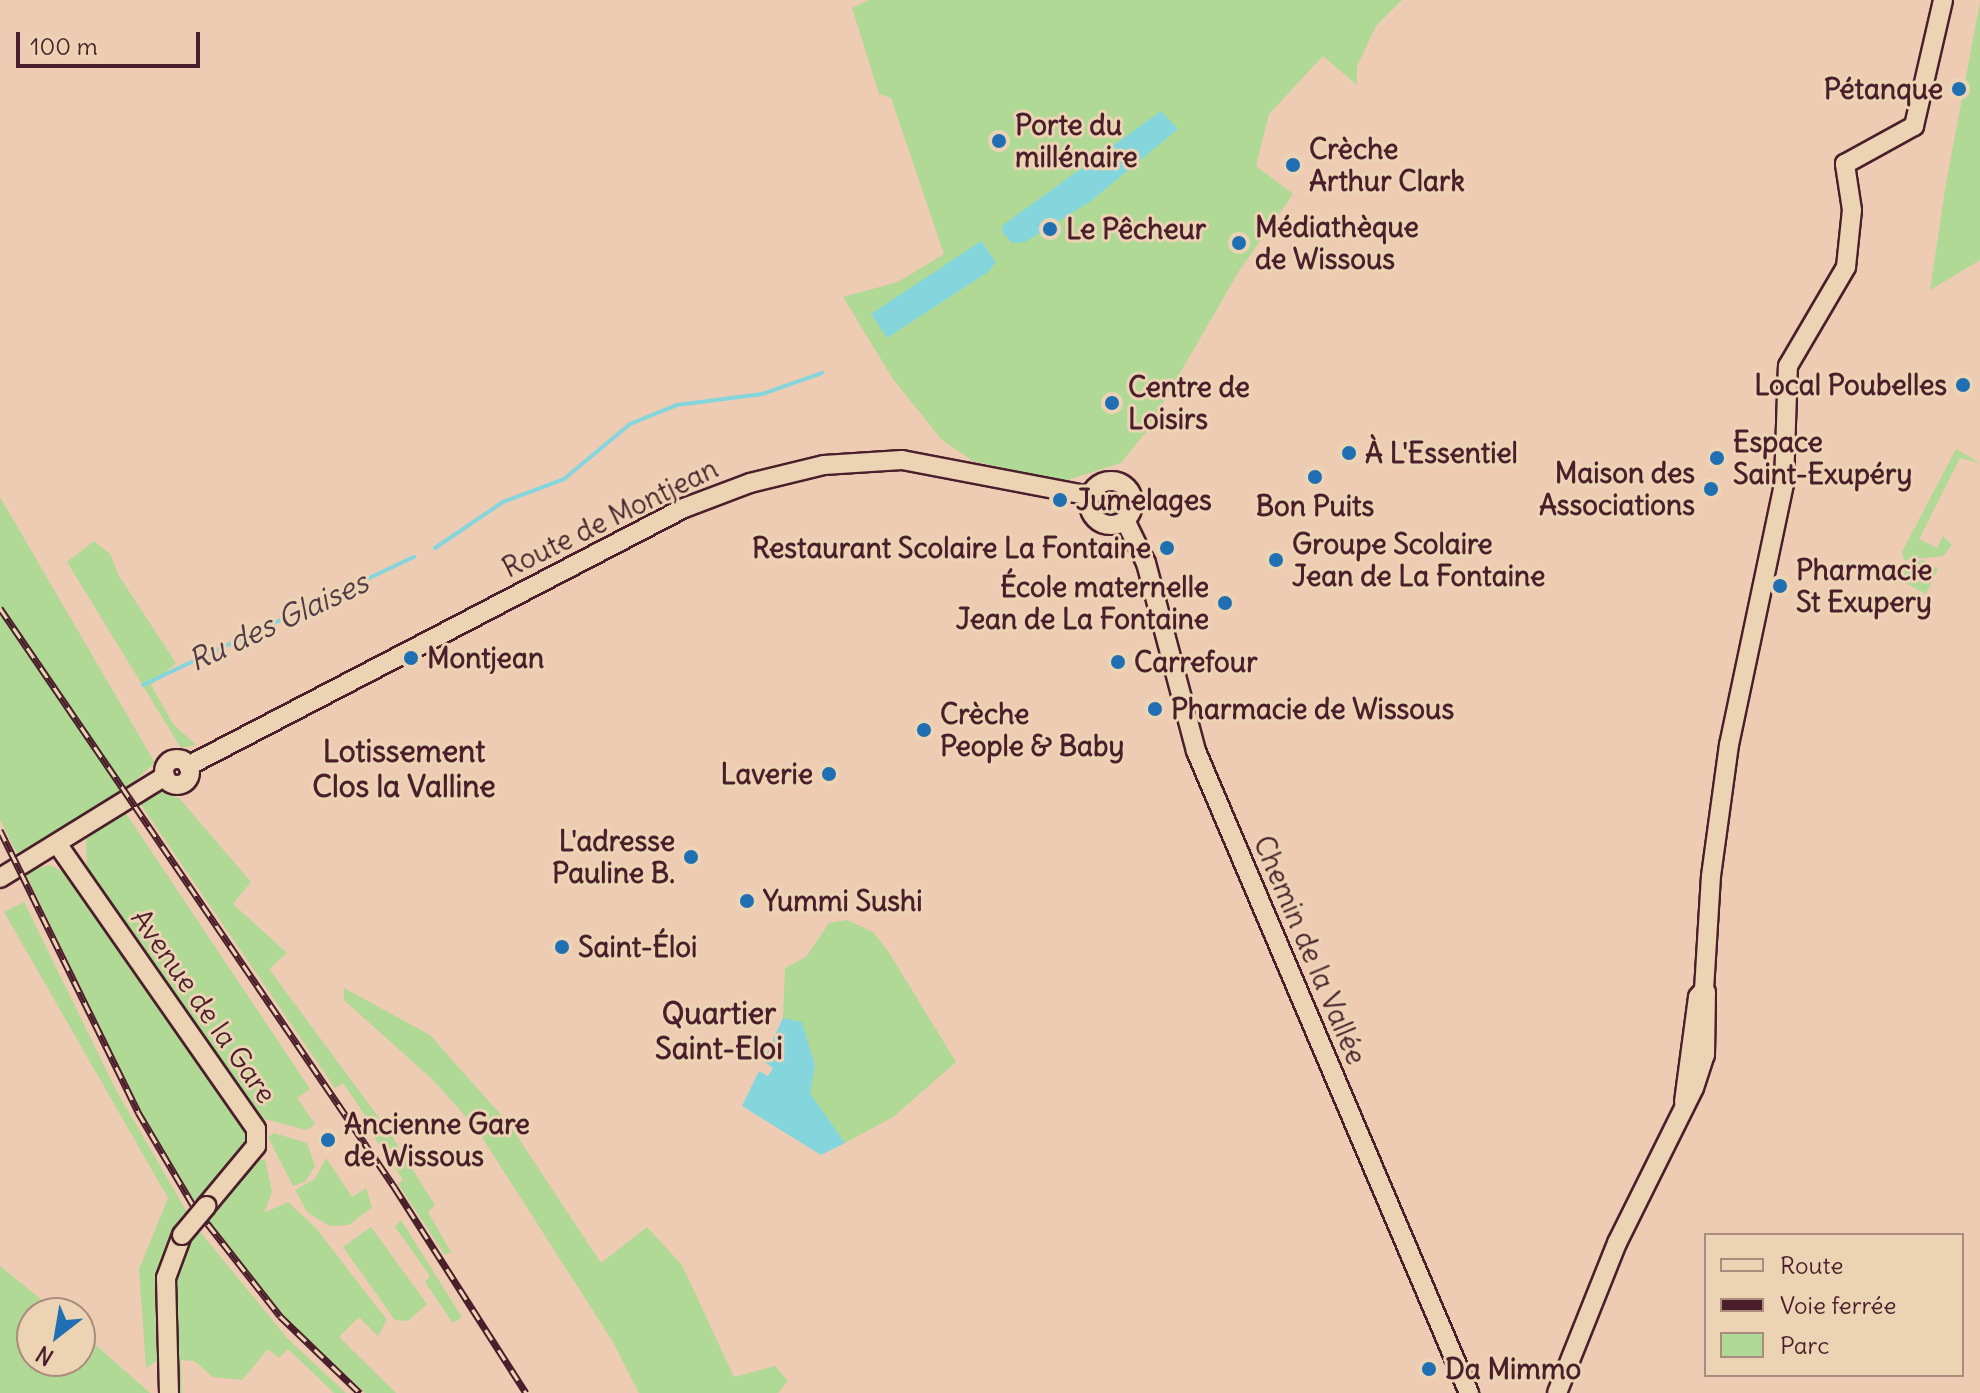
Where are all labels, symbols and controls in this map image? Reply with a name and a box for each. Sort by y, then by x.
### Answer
scale bar [20,16,204,66]
text: 100 m [30,31,98,61]
place label: Pétanque [1824,72,1943,106]
marker: Pétanque [1950,80,1968,98]
place label: Porte du millénaire [1015,108,1138,174]
marker: Porte du millénaire [990,132,1008,150]
place label: Crèche Arthur Clark [1309,132,1465,198]
marker: Crèche Arthur Clark [1284,156,1302,174]
place label: Médiathèque de Wissous [1255,210,1419,276]
place label: Le Pêcheur [1066,212,1206,246]
marker: Le Pêcheur [1041,220,1059,238]
marker: Médiathèque de Wissous [1230,234,1248,252]
place label: Local Poubelles [1754,368,1947,402]
place label: Centre de Loisirs [1128,370,1250,436]
marker: Local Poubelles [1954,376,1972,394]
marker: Centre de Loisirs [1103,394,1121,412]
place label: Espace Saint-Exupéry [1733,425,1912,491]
place label: À L'Essentiel [1365,436,1518,470]
marker: À L'Essentiel [1340,444,1358,462]
marker: Espace Saint-Exupéry [1708,449,1726,467]
street label: Route de Montjean [497,451,723,585]
place label: Maison des Associations [1539,456,1695,522]
marker: Bon Puits [1306,468,1324,486]
marker: Maison des Associations [1702,480,1720,498]
place label: Jumelages [1076,483,1212,517]
place label: Bon Puits [1256,489,1374,523]
marker: Jumelages [1051,491,1069,509]
place label: Groupe Scolaire Jean de La Fontaine [1292,527,1545,593]
place label: Restaurant Scolaire La Fontaine [752,531,1151,565]
marker: Restaurant Scolaire La Fontaine [1158,539,1176,557]
marker: Groupe Scolaire Jean de La Fontaine [1267,551,1285,569]
place label: Pharmacie St Exupery [1796,553,1932,619]
water label: Ru des Glaises [183,564,373,678]
place label: École maternelle Jean de La Fontaine [956,570,1209,636]
marker: Pharmacie St Exupery [1771,577,1789,595]
marker: École maternelle Jean de La Fontaine [1216,594,1234,612]
place label: Montjean [427,641,544,675]
place label: Carrefour [1134,645,1258,679]
marker: Montjean [402,649,420,667]
marker: Carrefour [1109,653,1127,671]
place label: Pharmacie de Wissous [1171,692,1454,726]
place label: Crèche People & Baby [940,697,1124,763]
marker: Pharmacie de Wissous [1146,700,1164,718]
marker: Crèche People & Baby [915,721,933,739]
district label: Lotissement Clos la Valline [312,733,496,804]
place label: Laverie [721,757,813,791]
marker: Laverie [820,765,838,783]
place label: L'adresse Pauline B. [552,824,675,890]
street label: Chemin de la Vallée [1247,830,1373,1070]
marker: L'adresse Pauline B. [682,848,700,866]
place label: Yummi Sushi [763,884,922,918]
marker: Yummi Sushi [738,892,756,910]
street label: Avenue de la Gare [124,902,284,1110]
place label: Saint-Éloi [578,930,697,964]
marker: Saint-Éloi [553,938,571,956]
district label: Quartier Saint-Eloi [655,995,783,1066]
place label: Ancienne Gare de Wissous [344,1107,530,1173]
marker: Ancienne Gare de Wissous [319,1131,337,1149]
legend [1704,1233,1964,1377]
text: Route [1780,1250,1843,1280]
text: Voie ferrée [1780,1290,1897,1320]
north arrow [16,1297,96,1377]
text: Parc [1780,1330,1829,1360]
text: N [31,1340,58,1372]
place label: Da Mimmo [1445,1352,1581,1386]
marker: Da Mimmo [1420,1360,1438,1378]

